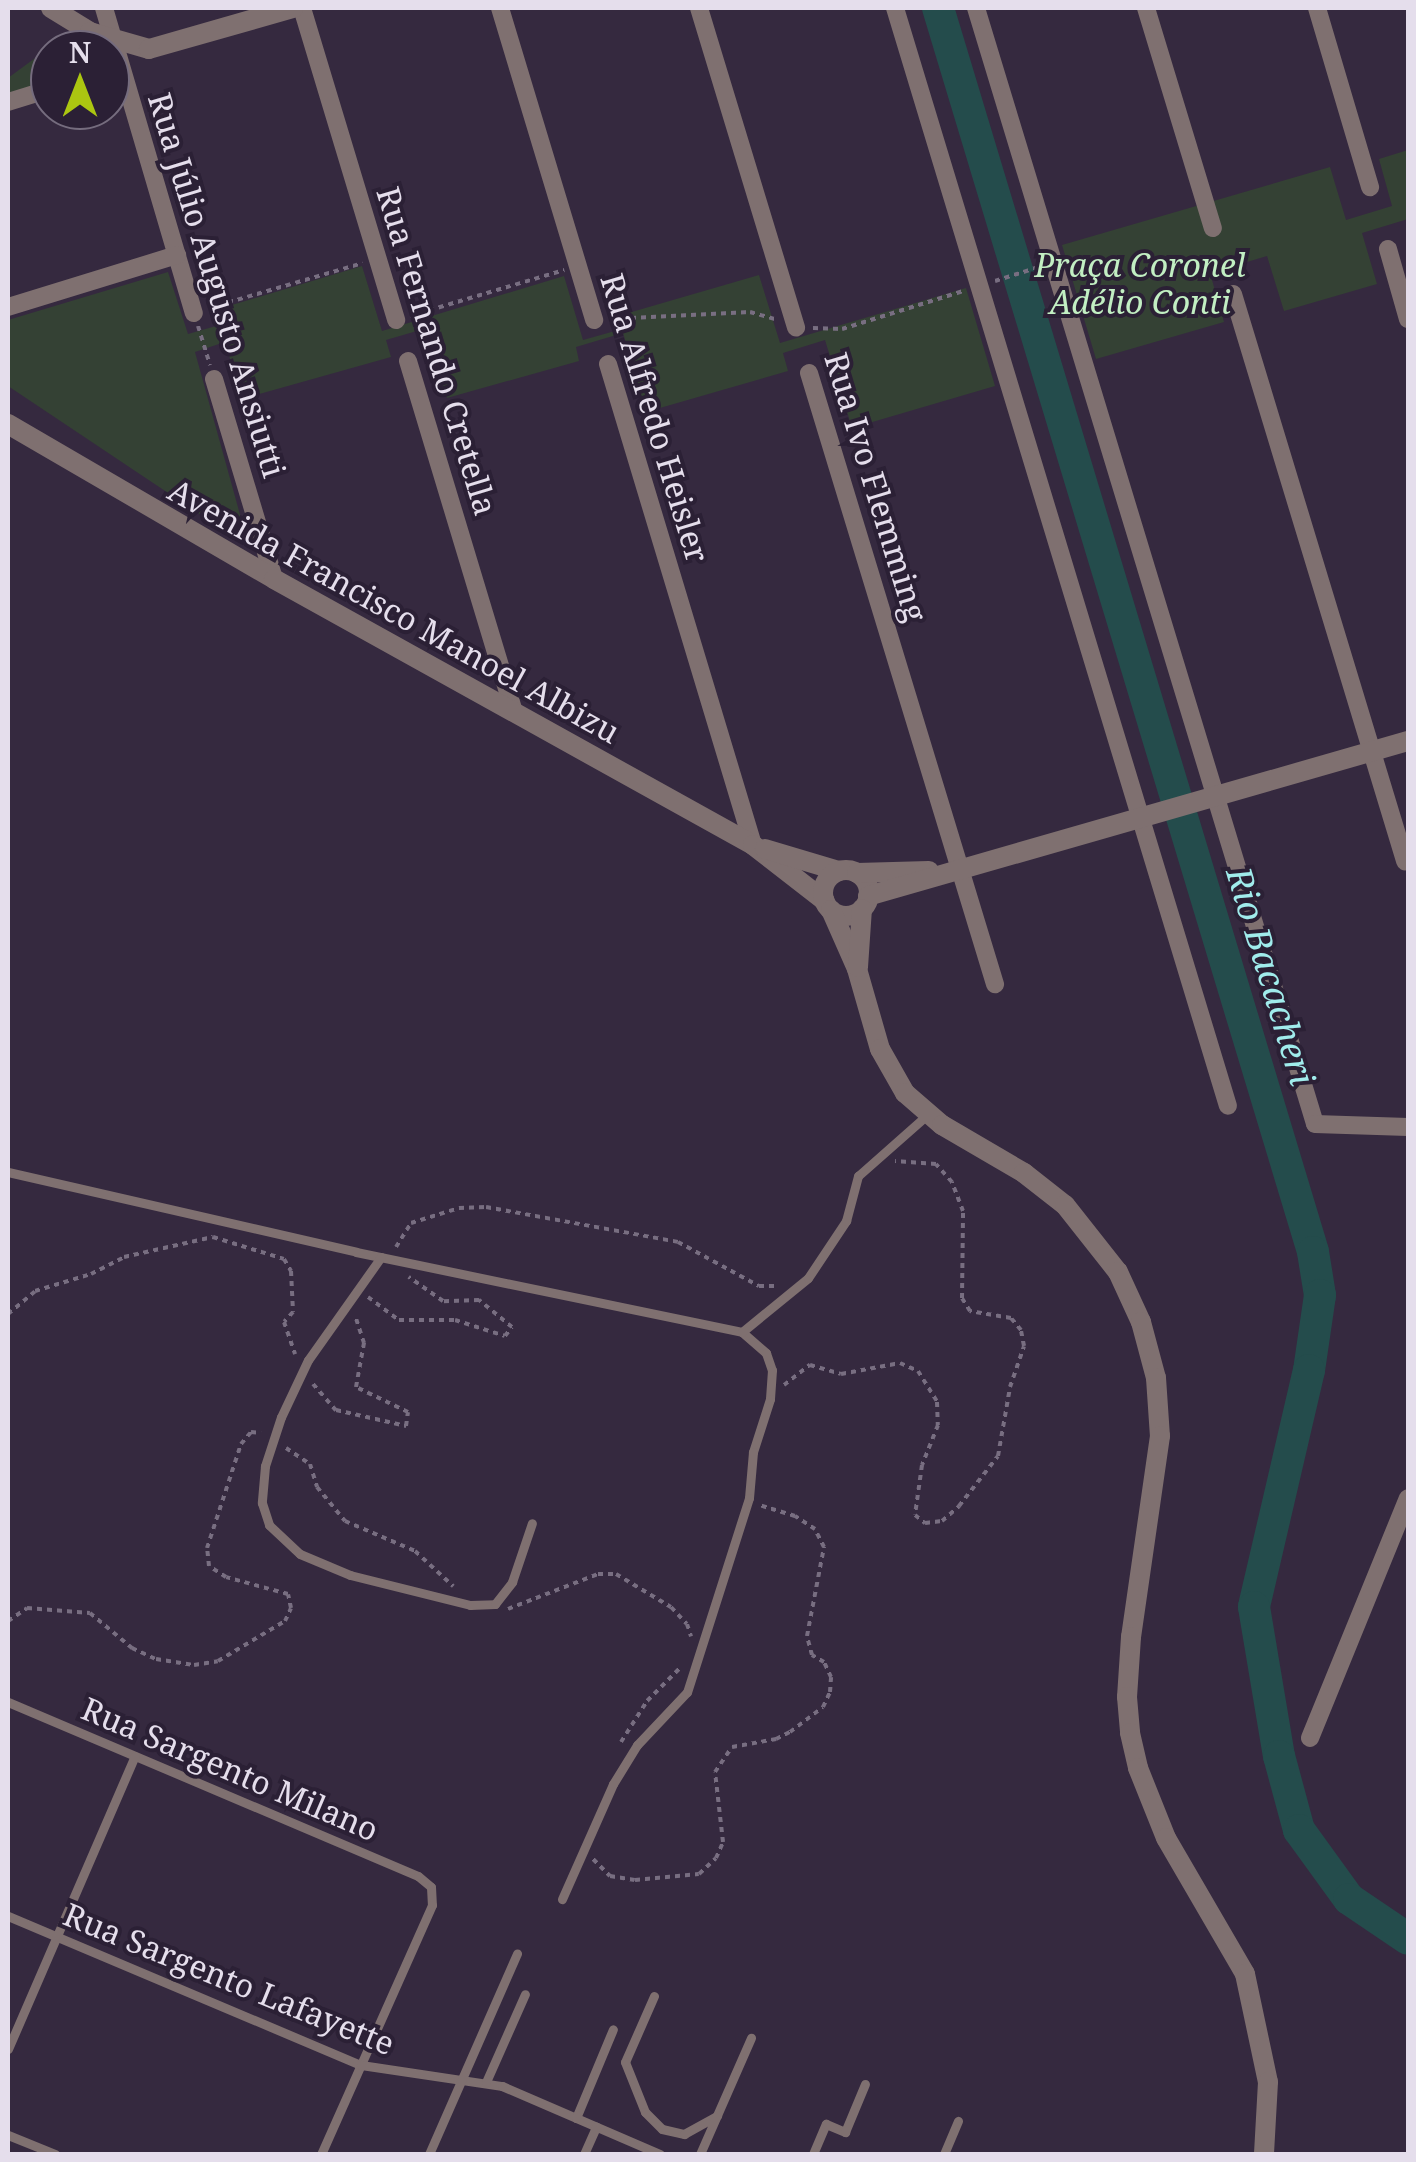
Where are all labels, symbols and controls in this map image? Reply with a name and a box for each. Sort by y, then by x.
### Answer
north arrow [30,30,130,130]
text: N [69,33,91,71]
street label: Rua Júlio Augusto Ansiutti [140,88,294,482]
street label: Rua Fernando Cretella [369,182,505,520]
park label: Praça Coronel Adélio Conti [1035,247,1245,322]
street label: Rua Alfredo Heisler [593,269,717,567]
street label: Rua Ivo Flemming [817,348,935,626]
street label: Avenida Francisco Manoel Albizu [162,471,626,751]
water label: Rio Bacacheri [1218,862,1324,1090]
street label: Rua Sargento Milano [76,1689,384,1849]
street label: Rua Sargento Lafayette [58,1895,400,2063]

